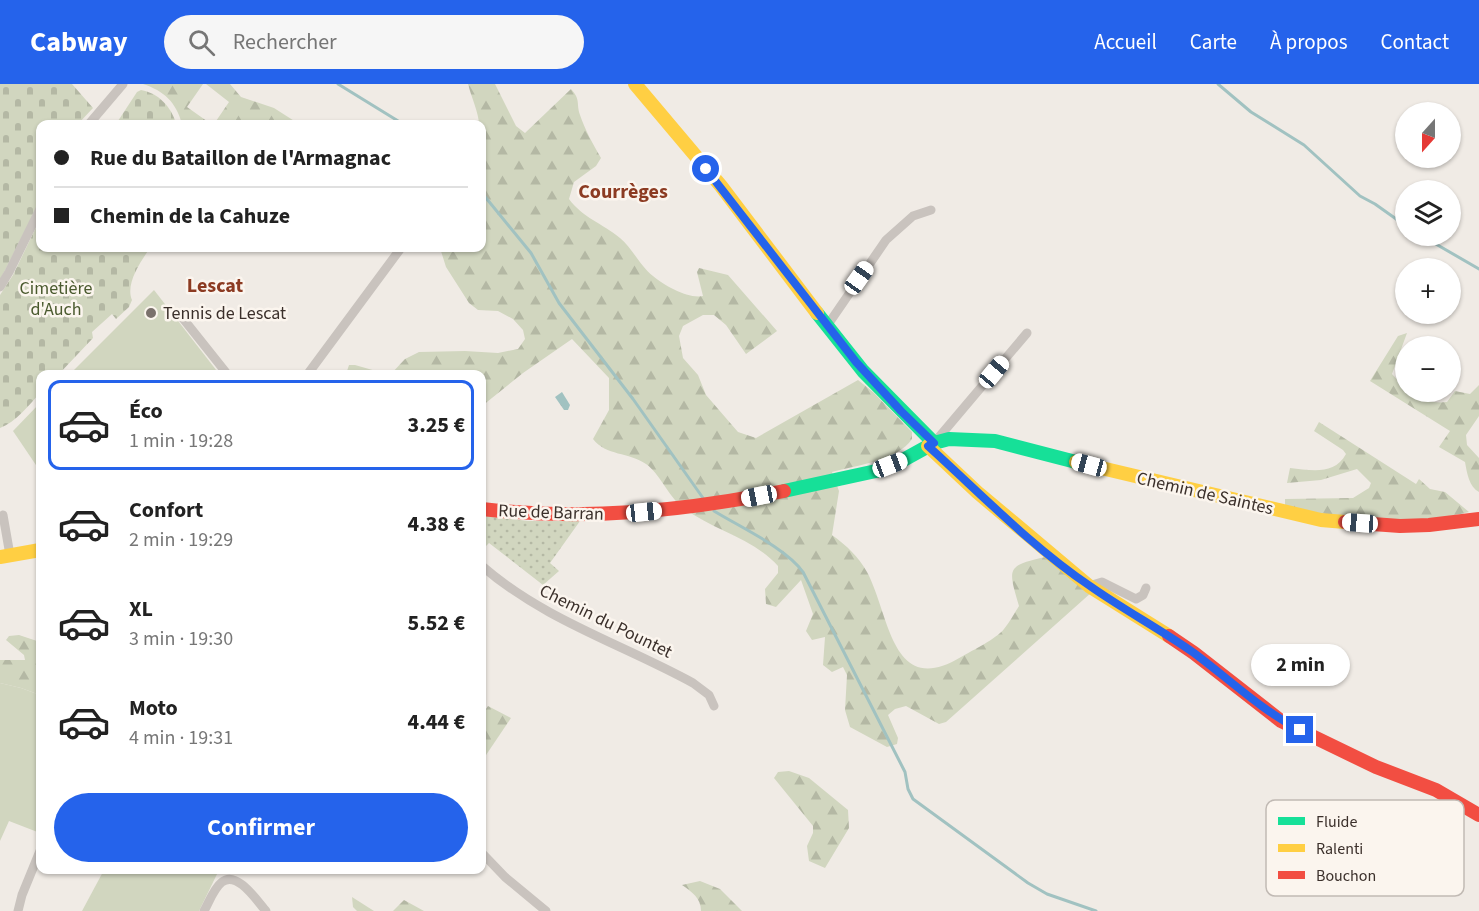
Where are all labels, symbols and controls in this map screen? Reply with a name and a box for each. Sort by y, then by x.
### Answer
search box [164,15,584,69]
text: Cabway [30,22,128,62]
icon: search [185,26,218,59]
text: Rechercher [233,26,337,58]
text: Accueil [1094,27,1157,57]
text: Carte [1190,27,1237,57]
text: À propos [1270,27,1347,57]
text: Contact [1380,27,1449,57]
north arrow [1395,102,1461,168]
map controls [1395,102,1461,402]
text: Rue du Bataillon de l'Armagnac [90,142,391,174]
route start [692,155,719,182]
district label: Courrèges [578,178,668,206]
button: layers [1395,180,1461,246]
text: Chemin de la Cahuze [90,200,290,232]
car [841,258,877,298]
button: + [1395,258,1461,324]
district label: Lescat [187,272,243,300]
park label: Cimetière d'Auch [20,276,92,322]
place label: Tennis de Lescat [163,301,286,326]
marker: Tennis de Lescat [144,306,158,320]
button: − [1395,336,1461,402]
car [976,352,1012,392]
text: Éco [129,395,163,427]
icon: car [57,398,111,452]
text: 3.25 € [408,409,465,441]
text: 1 min · 19:28 [129,427,233,455]
car [870,450,910,480]
car [1069,452,1109,478]
street label: Chemin de Saintes [1134,466,1276,521]
car [740,484,778,508]
text: Confort [129,494,203,526]
icon: car [57,497,111,551]
street label: Rue de Barran [498,498,604,527]
car [625,501,663,523]
text: 4.38 € [408,508,465,540]
car [1341,513,1379,533]
text: 2 min · 19:29 [129,526,233,554]
street label: Chemin du Pountet [535,578,676,664]
text: XL [129,593,153,625]
icon: car [57,596,111,650]
text: 5.52 € [408,607,465,639]
text: 3 min · 19:30 [129,625,233,653]
callout: 2 min [1250,643,1350,685]
text: 2 min [1276,651,1325,679]
text: Moto [129,692,178,724]
icon: car [57,695,111,749]
text: 4.44 € [408,706,465,738]
route end [1286,716,1313,743]
text: 4 min · 19:31 [129,724,233,752]
button: Confirmer [54,793,468,862]
legend [1266,800,1464,896]
text: Fluide [1316,811,1358,833]
text: Ralenti [1316,838,1363,860]
text: Bouchon [1316,865,1376,887]

